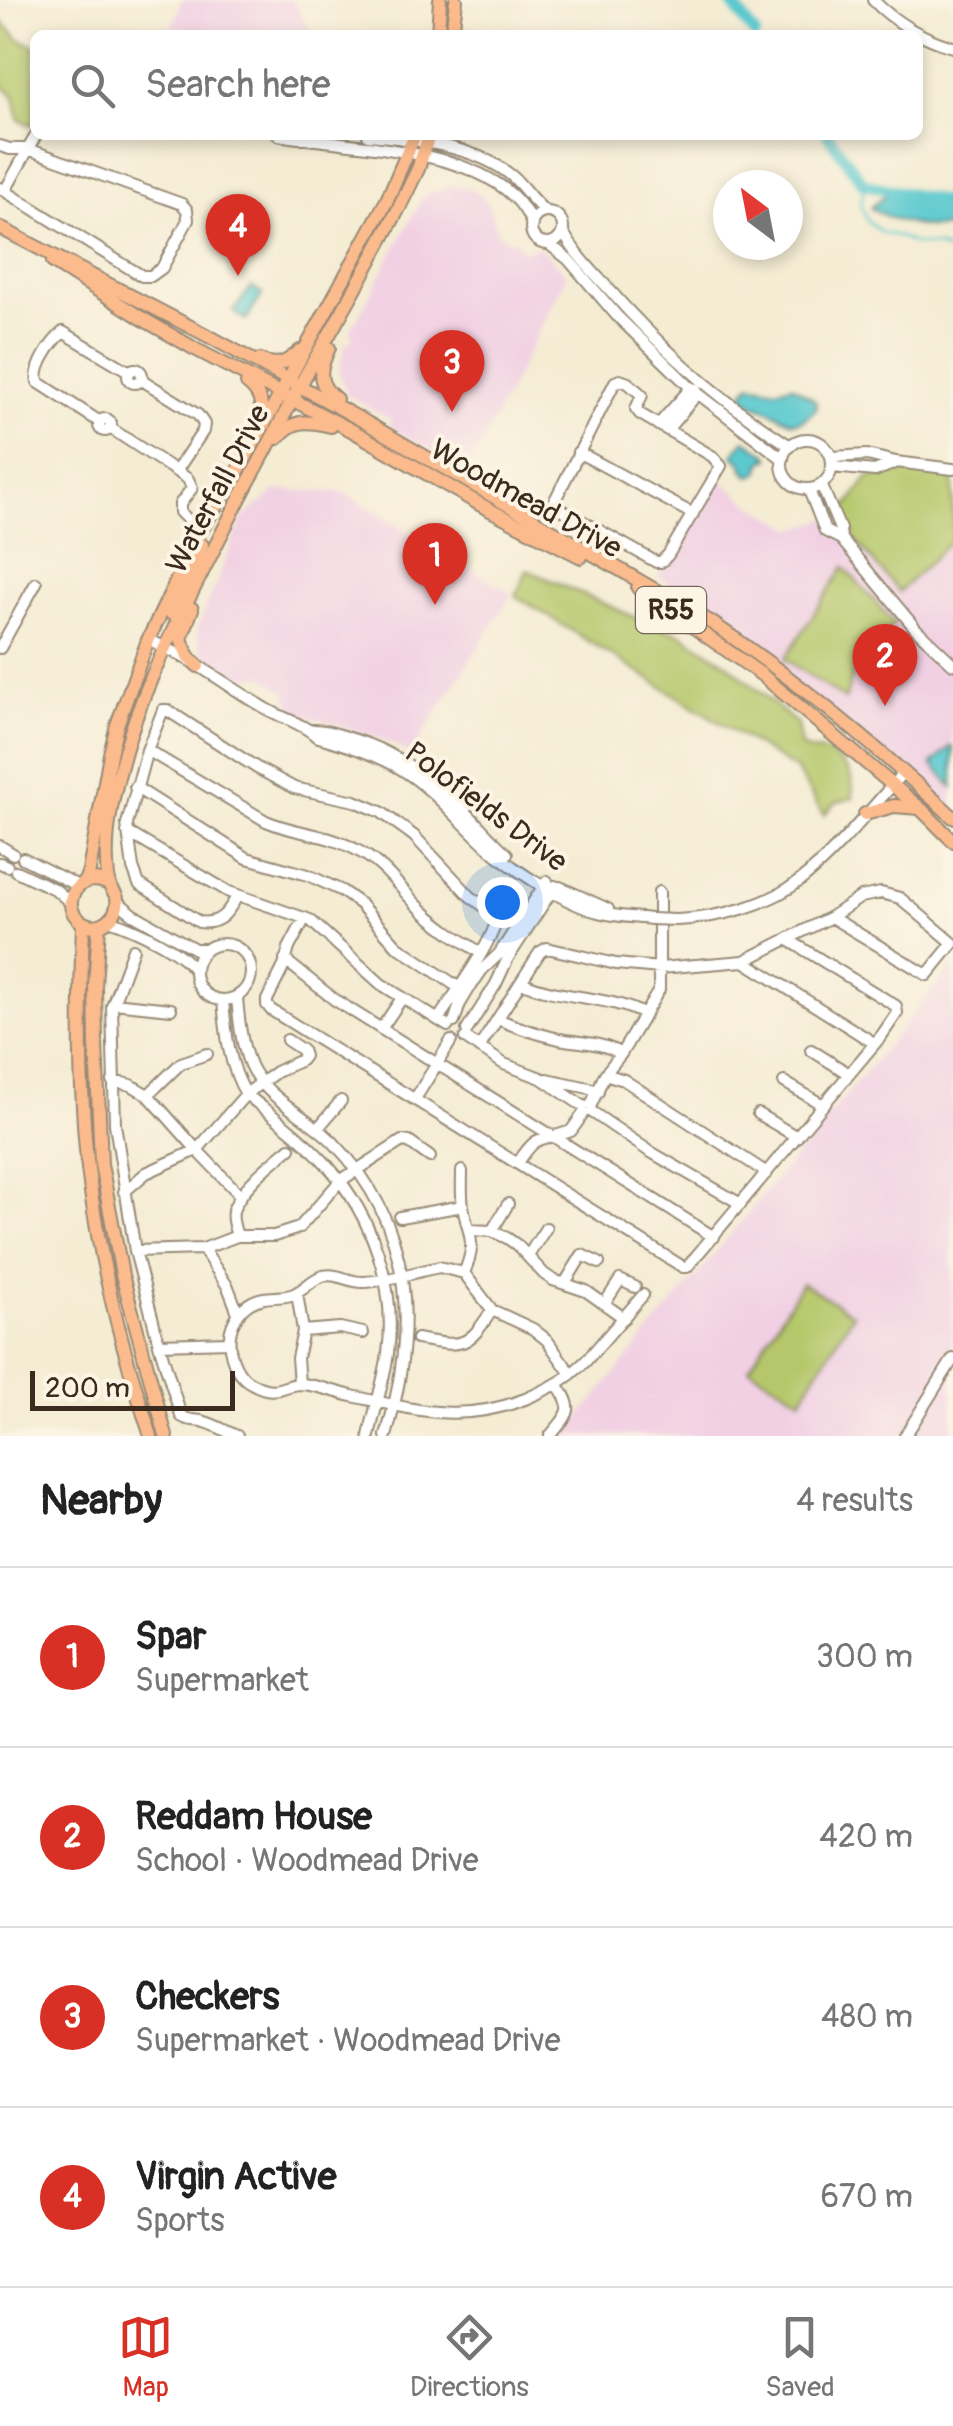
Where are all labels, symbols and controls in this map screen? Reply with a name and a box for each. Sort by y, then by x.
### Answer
search box [30,30,923,140]
icon: search [65,58,120,113]
text: Search here [145,61,331,109]
north arrow [713,170,803,260]
pin: 4 [206,194,270,276]
pin: 3 [420,330,484,412]
street label: Waterfall Drive [158,398,278,580]
street label: Woodmead Drive [424,431,628,567]
pin: 1 [402,522,468,605]
road number: R55 [636,587,706,633]
pin: 2 [852,624,918,706]
street label: Polofields Drive [397,734,575,880]
your location [477,877,528,928]
scale bar [30,1366,235,1410]
text: 200 m [45,1371,130,1406]
text: Nearby [40,1475,162,1527]
text: 4 results [796,1481,913,1521]
text: Spar [135,1613,206,1661]
text: 1 [66,1637,79,1677]
text: 300 m [816,1637,913,1677]
text: Supermarket [135,1661,309,1701]
text: Reddam House [135,1793,372,1841]
text: 2 [64,1817,81,1857]
text: 420 m [819,1817,913,1857]
text: School · Woodmead Drive [135,1841,479,1881]
text: Checkers [135,1973,279,2021]
text: 3 [64,1997,81,2037]
text: 480 m [821,1997,913,2037]
text: Supermarket · Woodmead Drive [135,2021,560,2061]
text: Virgin Active [135,2153,336,2201]
text: 4 [63,2177,82,2217]
text: 670 m [821,2177,913,2217]
text: Sports [135,2201,225,2241]
tab: Map [118,2310,173,2405]
tab: Directions [410,2310,529,2405]
tab: Saved [765,2310,835,2405]

